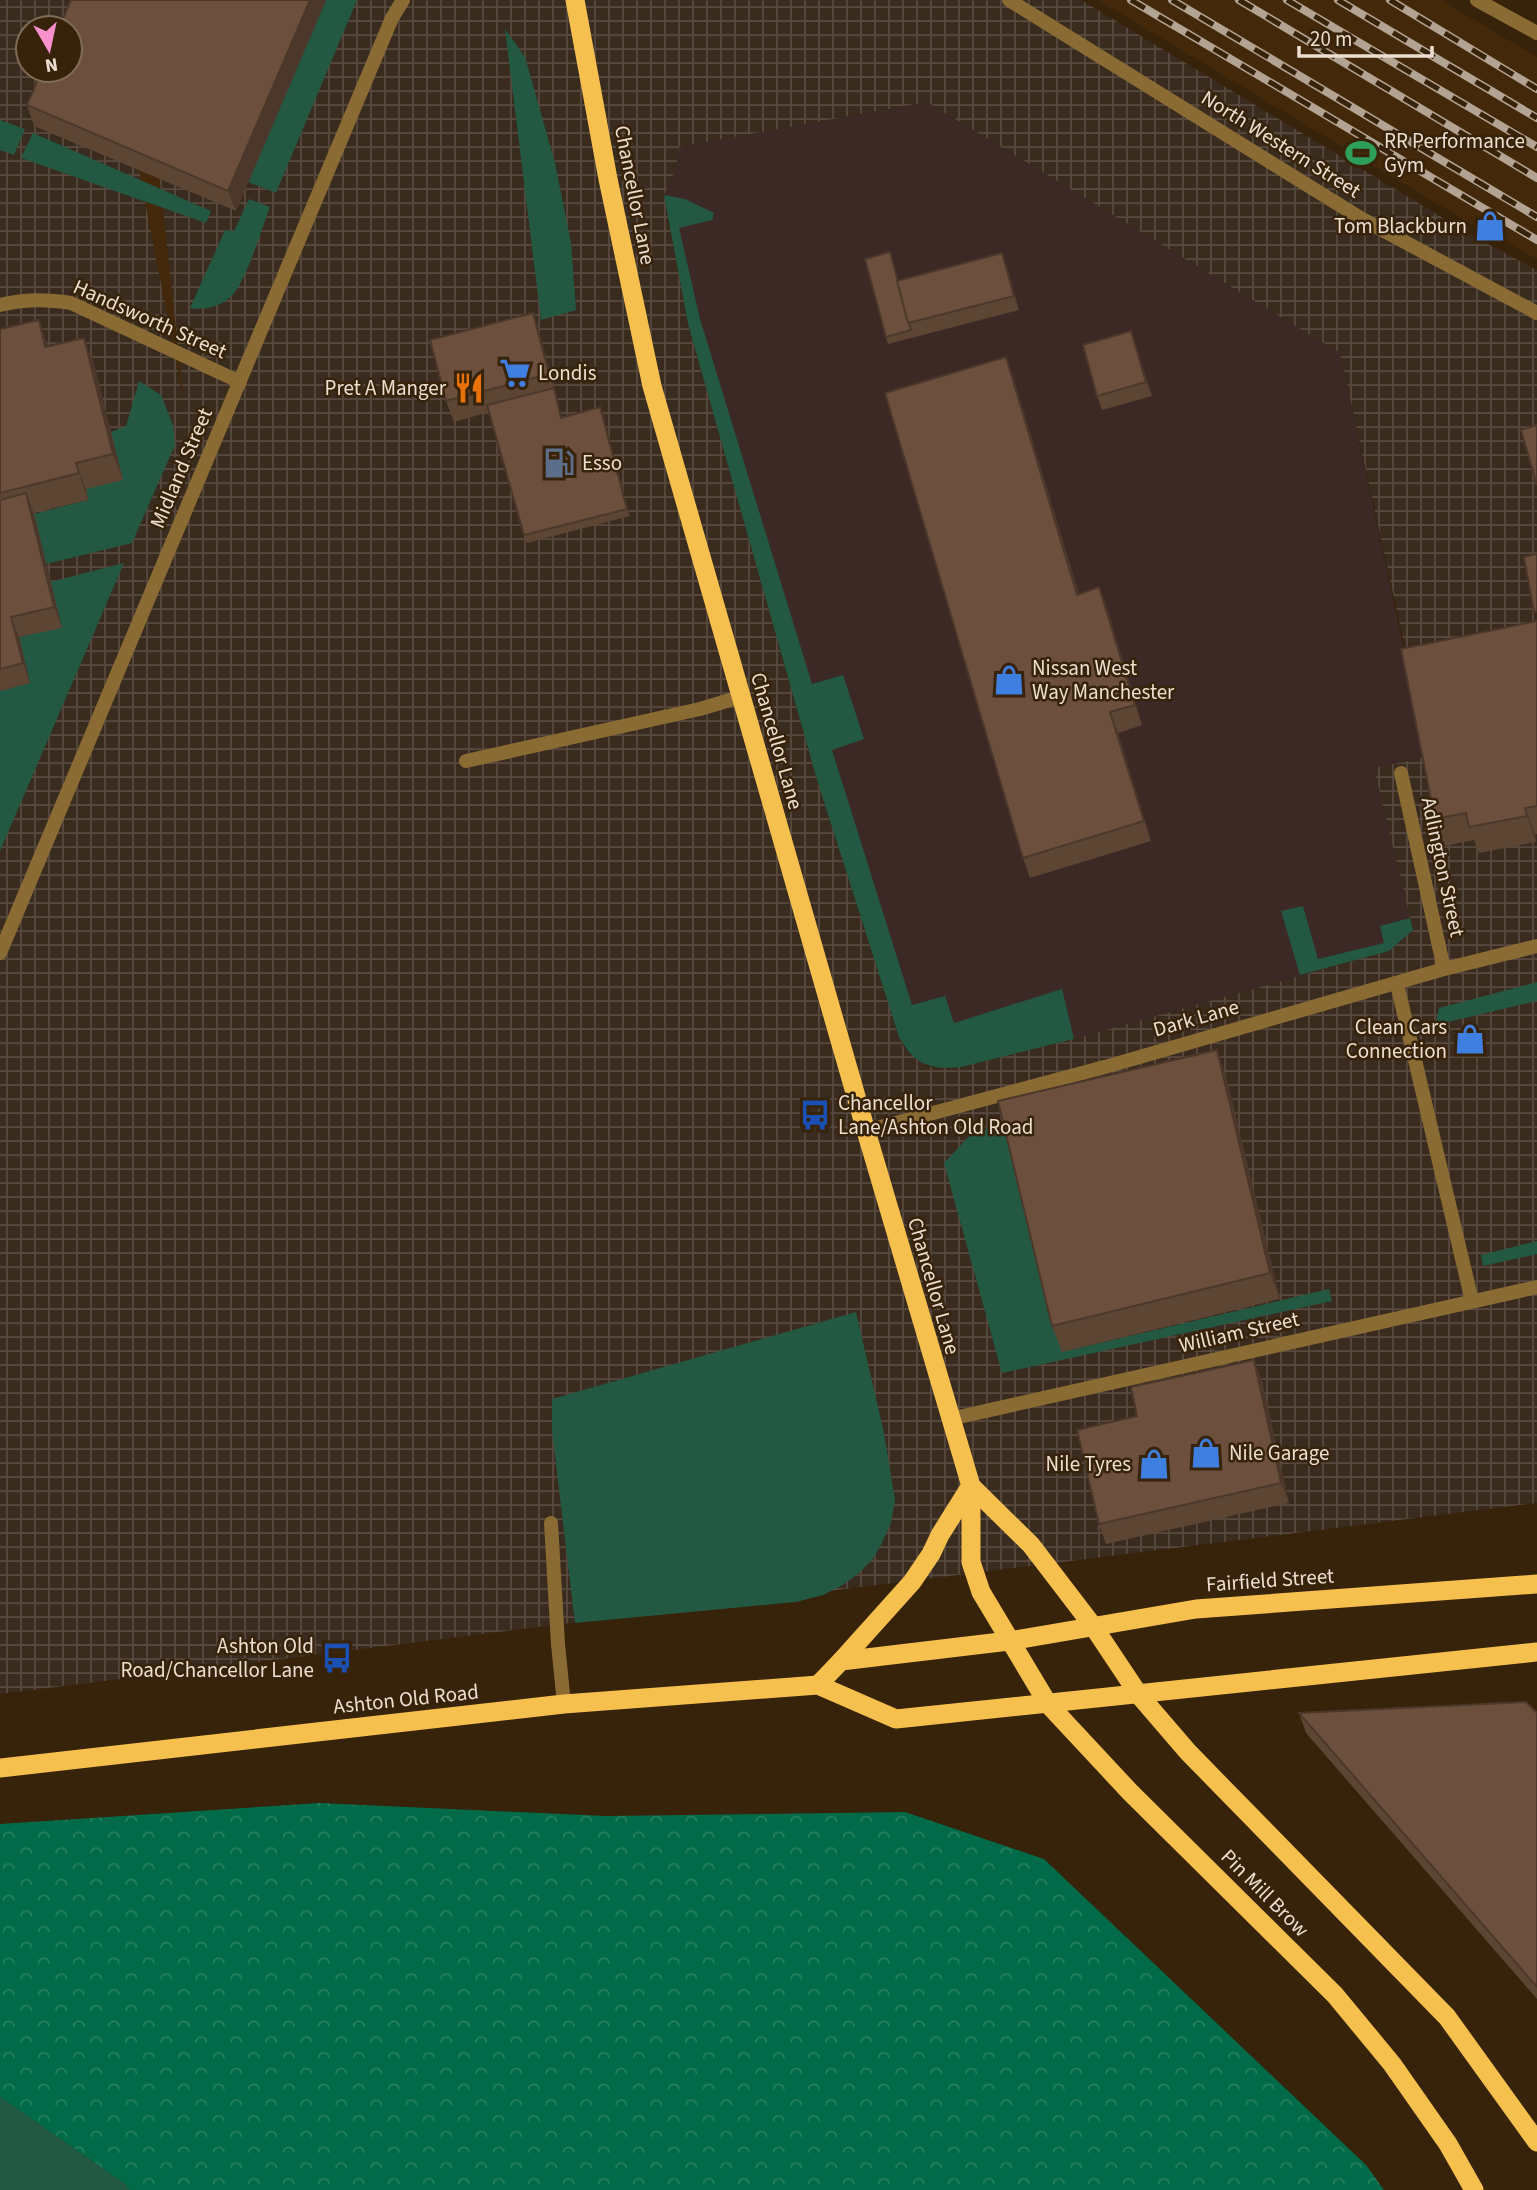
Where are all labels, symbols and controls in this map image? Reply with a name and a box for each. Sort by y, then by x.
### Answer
north arrow [14,14,84,84]
scale bar [1299,14,1432,58]
text: 20 m [1310,24,1352,54]
text: N [43,50,60,79]
street label: North Western Street [1195,83,1367,205]
street label: Chancellor Lane [607,123,663,267]
place label: RR Performance Gym [1384,126,1525,180]
sports icon: RR Performance Gym [1344,136,1378,170]
shop icon: Tom Blackburn [1473,209,1507,243]
place label: Tom Blackburn [1334,211,1467,241]
street label: Handsworth Street [68,272,232,366]
supermarket icon: Londis [498,356,532,390]
place label: Londis [538,358,597,388]
restaurant icon: Pret A Manger [452,371,486,405]
place label: Pret A Manger [325,373,447,403]
street label: Midland Street [142,403,220,533]
fuel station icon: Esso [542,446,576,480]
place label: Esso [582,448,622,478]
place label: Nissan West Way Manchester [1032,653,1175,707]
shop icon: Nissan West Way Manchester [992,663,1026,697]
street label: Chancellor Lane [743,669,811,813]
street label: Adlington Street [1414,794,1472,940]
street label: Dark Lane [1150,991,1242,1045]
place label: Clean Cars Connection [1346,1012,1447,1066]
shop icon: Clean Cars Connection [1453,1022,1487,1056]
place label: Chancellor Lane/Ashton Old Road [838,1088,1033,1142]
bus stop icon: Chancellor Lane/Ashton Old Road [798,1098,832,1132]
street label: Chancellor Lane [900,1214,968,1358]
street label: William Street [1176,1304,1302,1360]
shop icon: Nile Garage [1189,1436,1223,1470]
place label: Nile Garage [1229,1438,1329,1468]
shop icon: Nile Tyres [1137,1447,1171,1481]
place label: Nile Tyres [1046,1449,1131,1479]
street label: Fairfield Street [1205,1561,1335,1599]
place label: Ashton Old Road/Chancellor Lane [120,1631,314,1685]
bus stop icon: Ashton Old Road/Chancellor Lane [320,1641,354,1675]
street label: Ashton Old Road [332,1676,480,1722]
street label: Pin Mill Brow [1214,1842,1316,1944]

